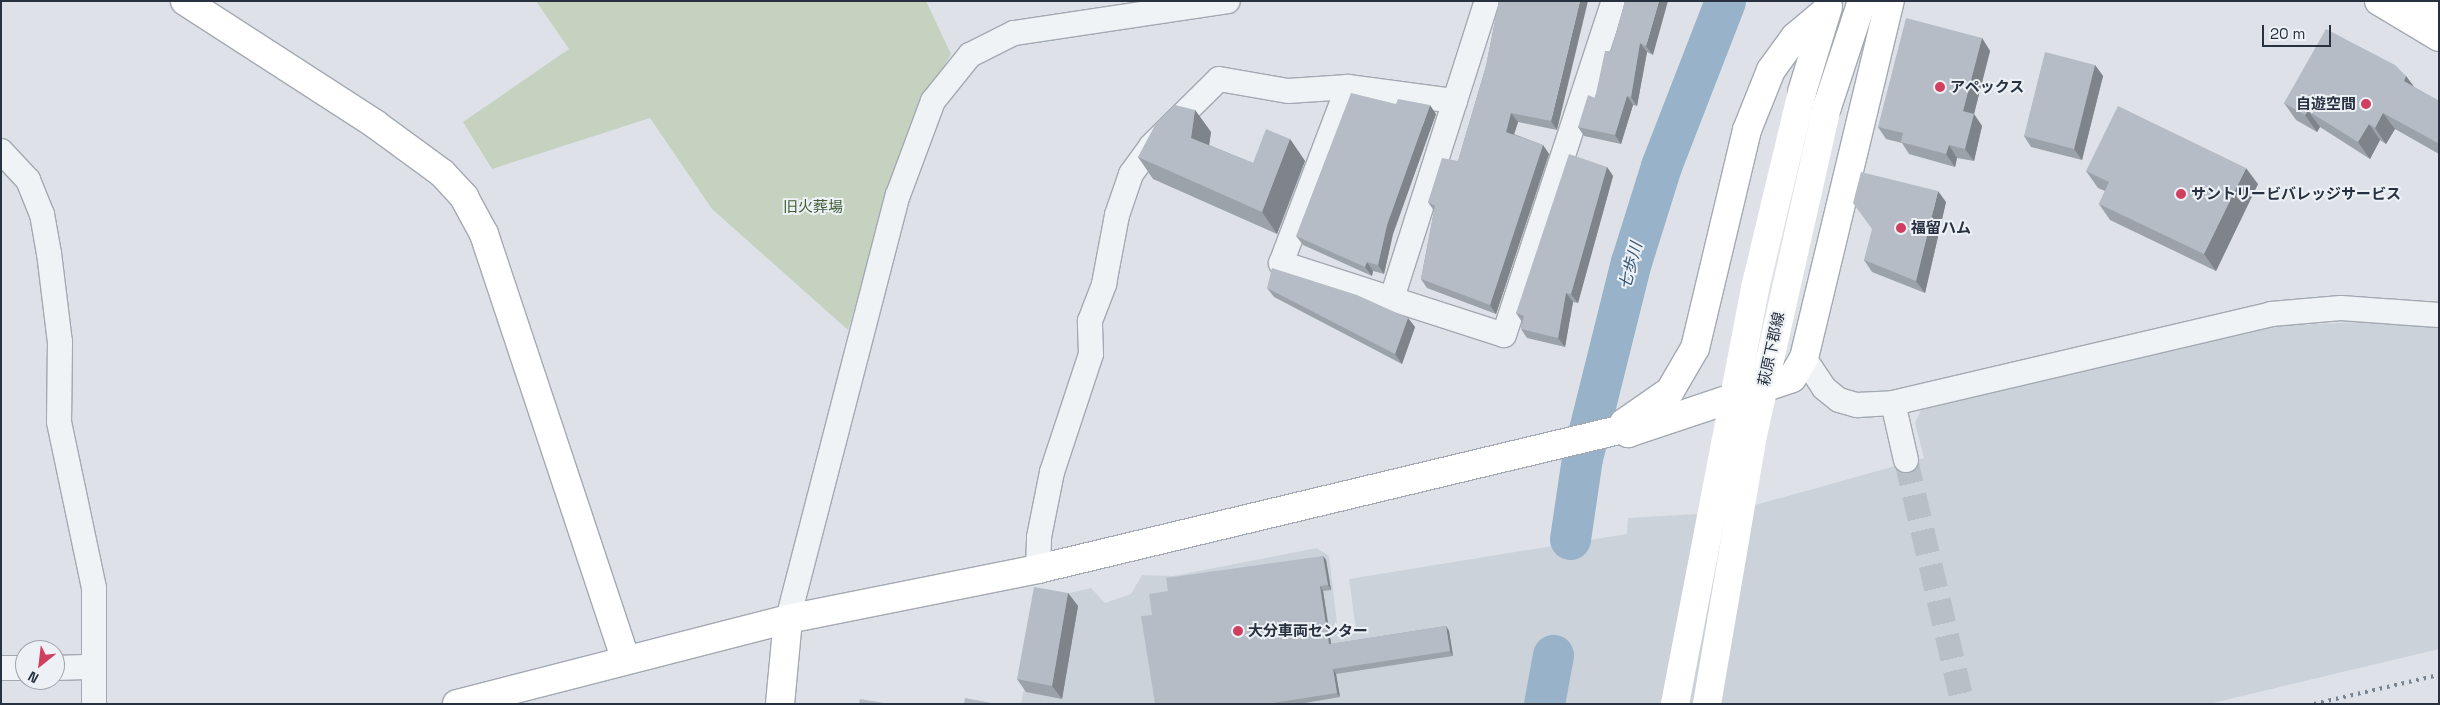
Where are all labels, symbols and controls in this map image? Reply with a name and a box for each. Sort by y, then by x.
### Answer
scale bar [2265,15,2334,47]
text: 20 m [2270,24,2305,43]
place label: アペックス [1950,78,2025,96]
marker: アペックス [1934,81,1946,93]
place label: 自遊空間 [2296,95,2356,113]
marker: 自遊空間 [2360,98,2372,110]
place label: サントリービバレッジサービス [2191,185,2401,203]
marker: サントリービバレッジサービス [2175,188,2187,200]
park label: 旧火葬場 [783,198,843,216]
place label: 福留ハム [1911,219,1971,237]
marker: 福留ハム [1895,222,1907,234]
water label: 七歩川 [1616,240,1646,292]
street label: 萩原下郡線 [1754,310,1788,388]
place label: 大分車両センター [1248,622,1368,640]
marker: 大分車両センター [1232,625,1244,637]
north arrow [15,640,65,690]
text: N [25,667,42,687]

